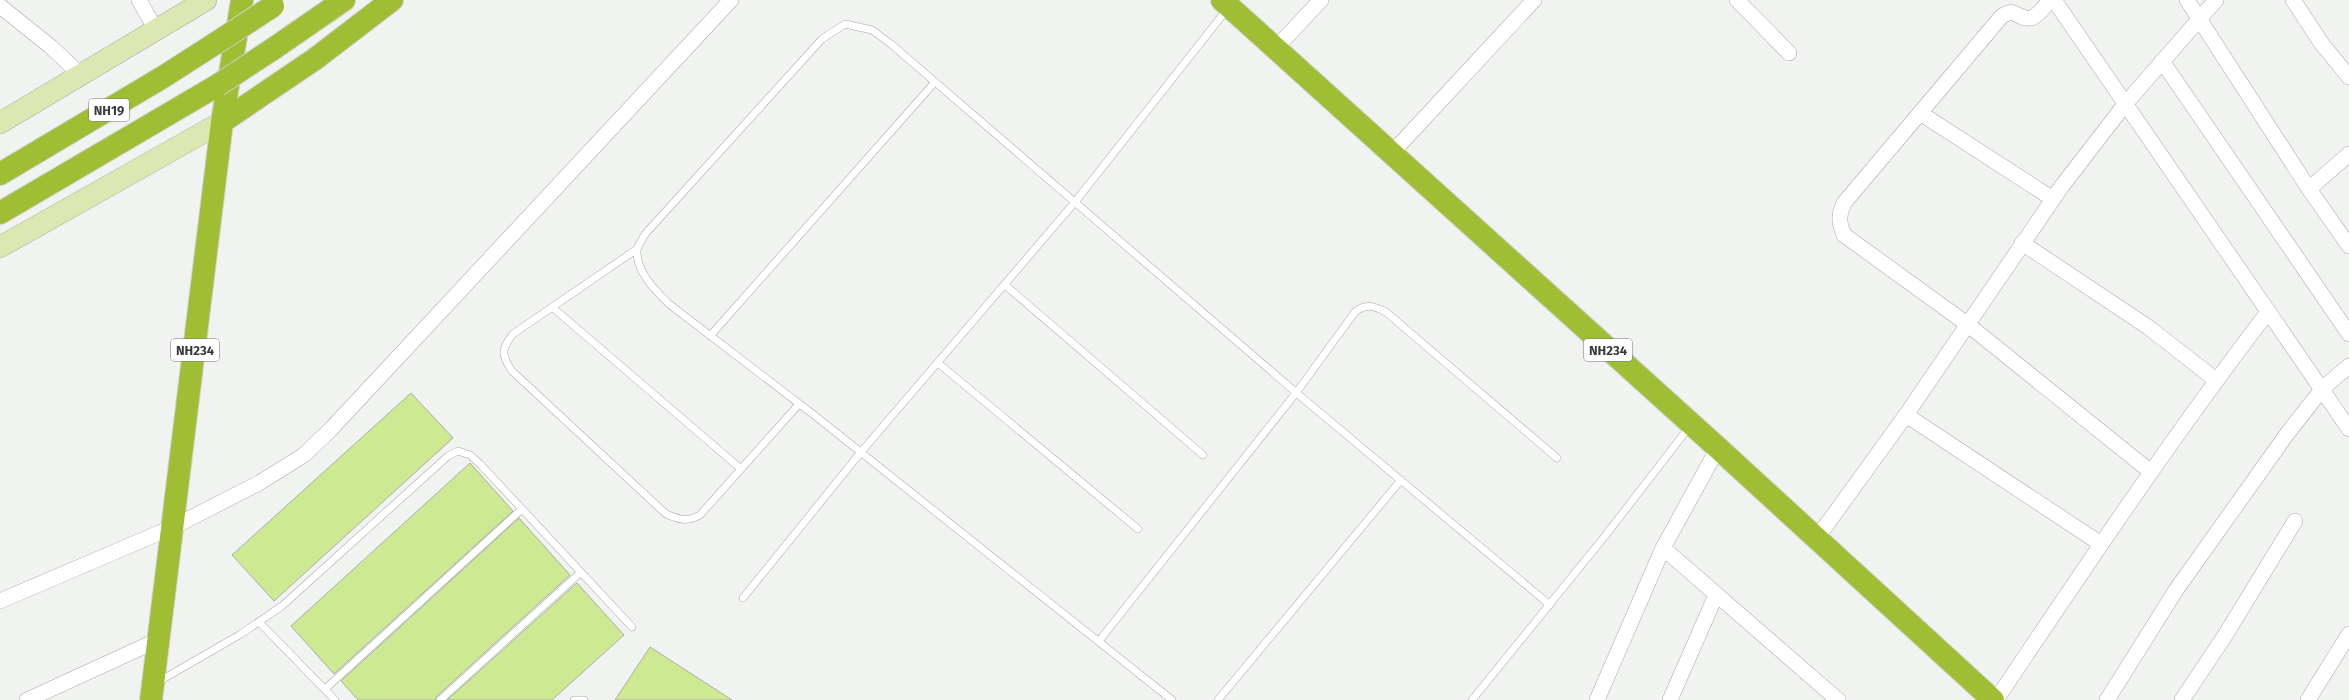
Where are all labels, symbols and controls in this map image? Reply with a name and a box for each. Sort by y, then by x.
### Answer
road number: NH19 [89,99,129,121]
road number: NH234 [171,339,219,361]
road number: NH234 [1584,339,1632,361]

